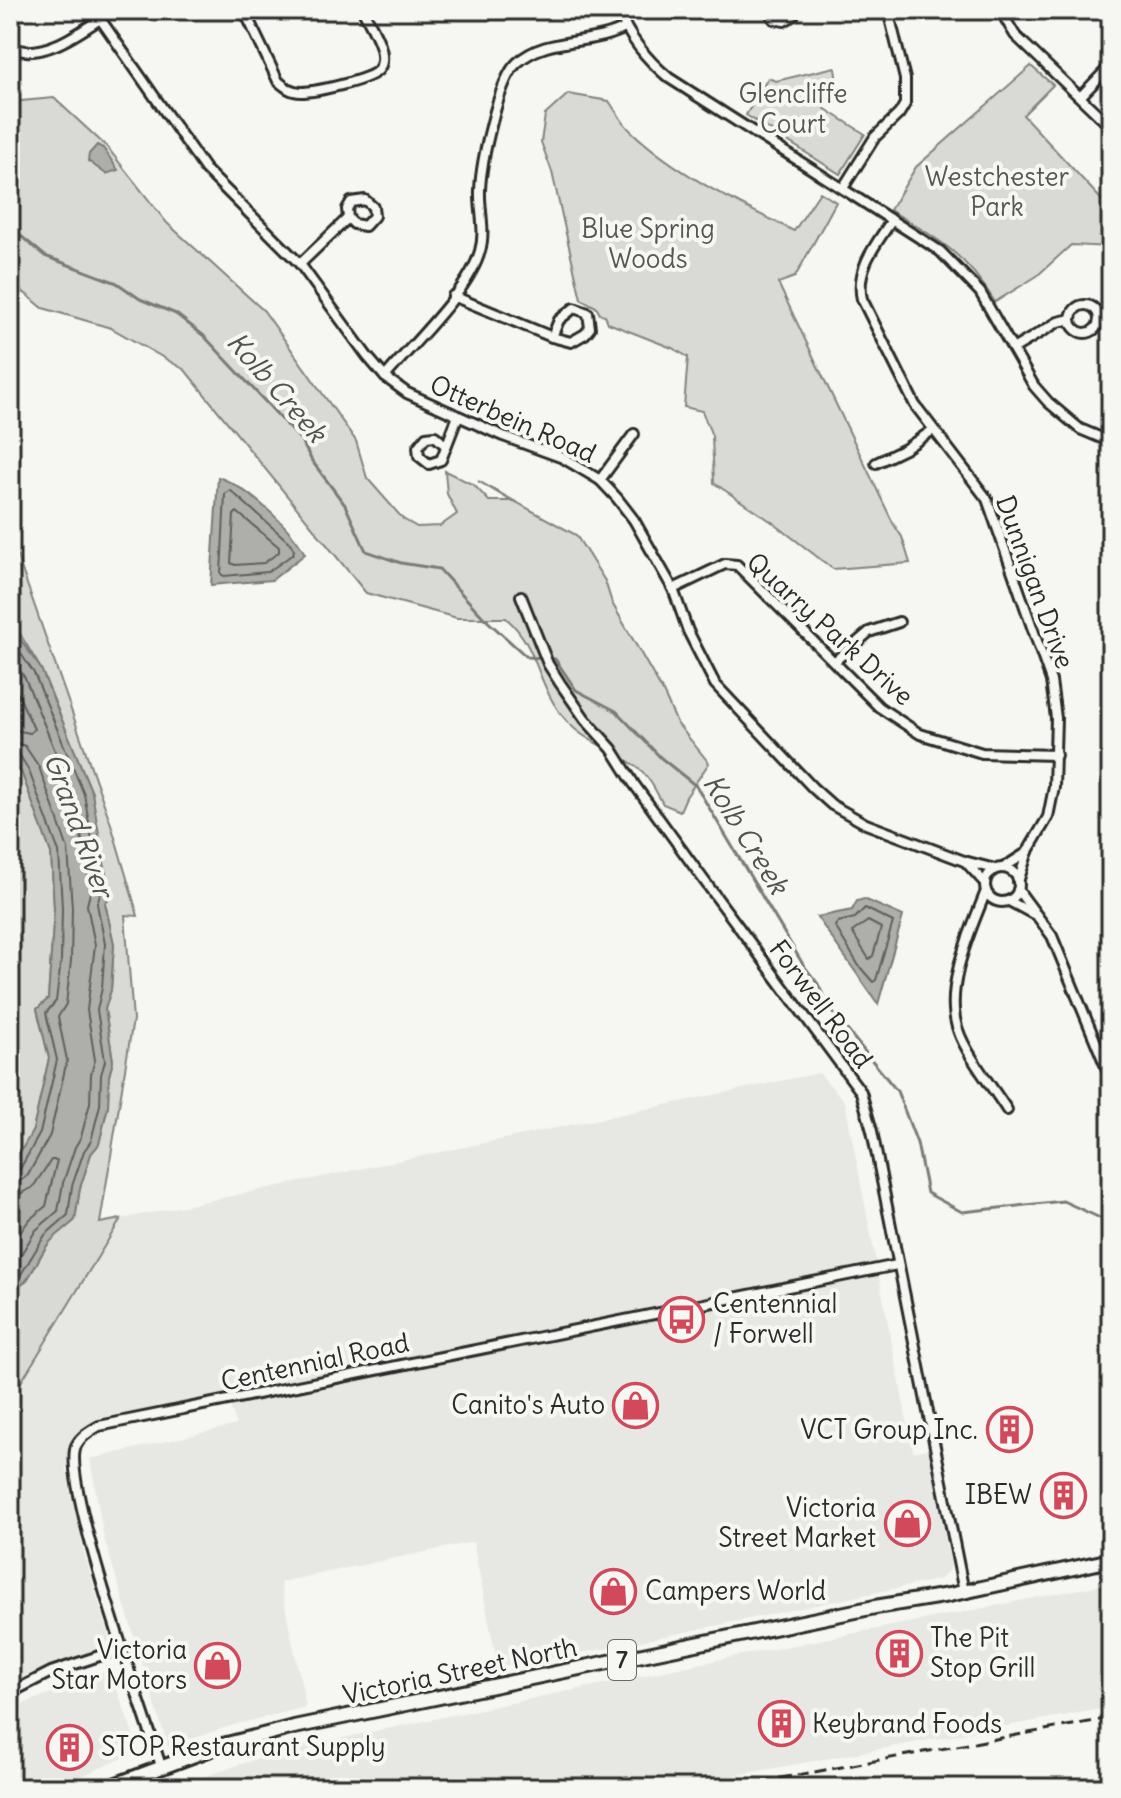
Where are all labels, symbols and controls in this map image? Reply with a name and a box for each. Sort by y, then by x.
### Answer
park label: Glencliffe Court [739,77,847,140]
park label: Westchester Park [925,160,1070,223]
park label: Blue Spring Woods [581,212,715,275]
water label: Kolb Creek [219,324,336,451]
street label: Otterbein Road [425,367,601,470]
street label: Dunnigan Drive [989,491,1082,673]
street label: Quarry Park Drive [740,545,921,712]
water label: Grand River [36,748,123,905]
water label: Kolb Creek [695,767,798,902]
street label: Forwell Road [762,933,880,1074]
place label: Centennial / Forwell [713,1287,837,1350]
bus stop icon: Centennial / Forwell [658,1295,706,1343]
street label: Centennial Road [218,1325,412,1398]
shop icon: Canito's Auto [612,1381,660,1429]
place label: Canito's Auto [451,1388,605,1421]
building icon: VCT Group Inc. [985,1406,1033,1454]
place label: VCT Group Inc. [800,1413,978,1446]
building icon: IBEW [1039,1471,1087,1519]
place label: IBEW [965,1478,1032,1511]
place label: Victoria Street Market [718,1491,876,1554]
shop icon: Victoria Street Market [883,1499,931,1547]
shop icon: Campers World [590,1567,638,1615]
place label: Campers World [645,1574,826,1607]
place label: The Pit Stop Grill [930,1621,1035,1684]
building icon: The Pit Stop Grill [875,1629,923,1677]
street label: Victoria Street North [340,1630,580,1711]
place label: Victoria Star Motors [51,1633,187,1696]
road number: 7 [608,1640,636,1680]
shop icon: Victoria Star Motors [194,1641,242,1689]
building icon: Keybrand Foods [757,1700,805,1748]
place label: Keybrand Foods [812,1707,1002,1740]
building icon: STOP Restaurant Supply [46,1723,94,1771]
place label: STOP Restaurant Supply [101,1730,386,1763]

